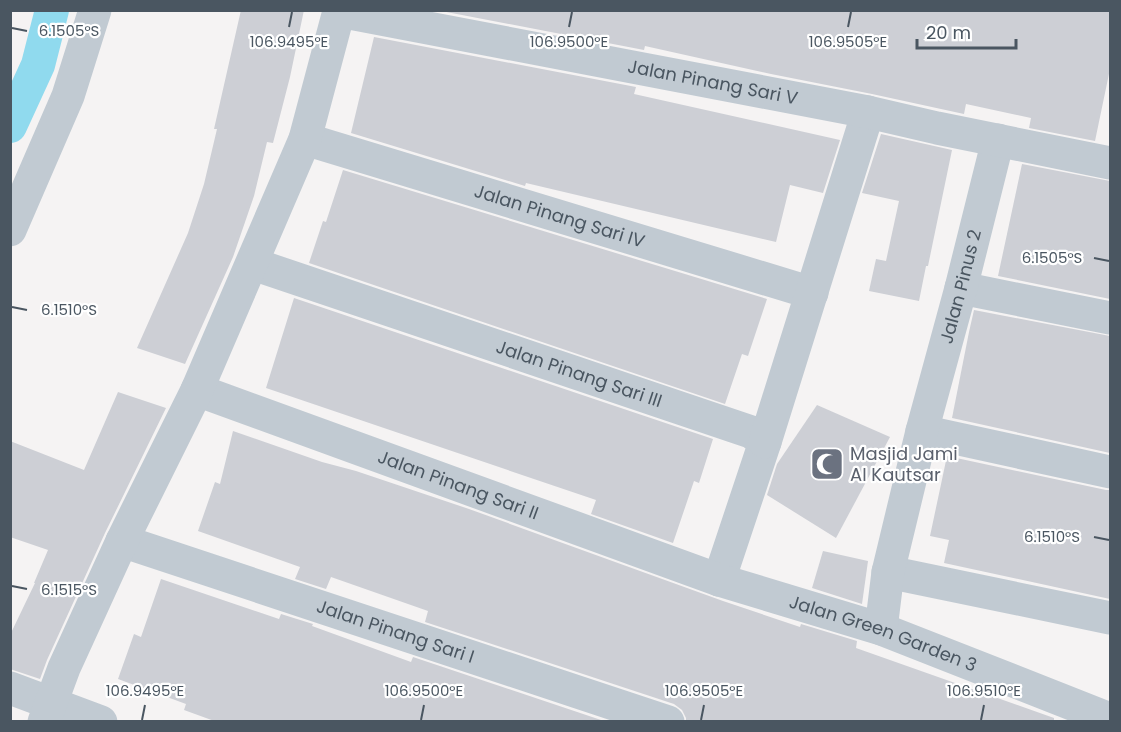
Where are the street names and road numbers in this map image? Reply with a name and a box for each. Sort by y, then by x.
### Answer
street label: Jalan Pinang Sari V [626,53,800,110]
street label: Jalan Pinang Sari IV [471,178,648,254]
street label: Jalan Pinus 2 [933,227,987,346]
street label: Jalan Pinang Sari III [493,334,665,413]
street label: Jalan Pinang Sari II [375,444,542,525]
street label: Jalan Green Garden 3 [786,589,981,677]
street label: Jalan Pinang Sari I [313,593,478,669]

